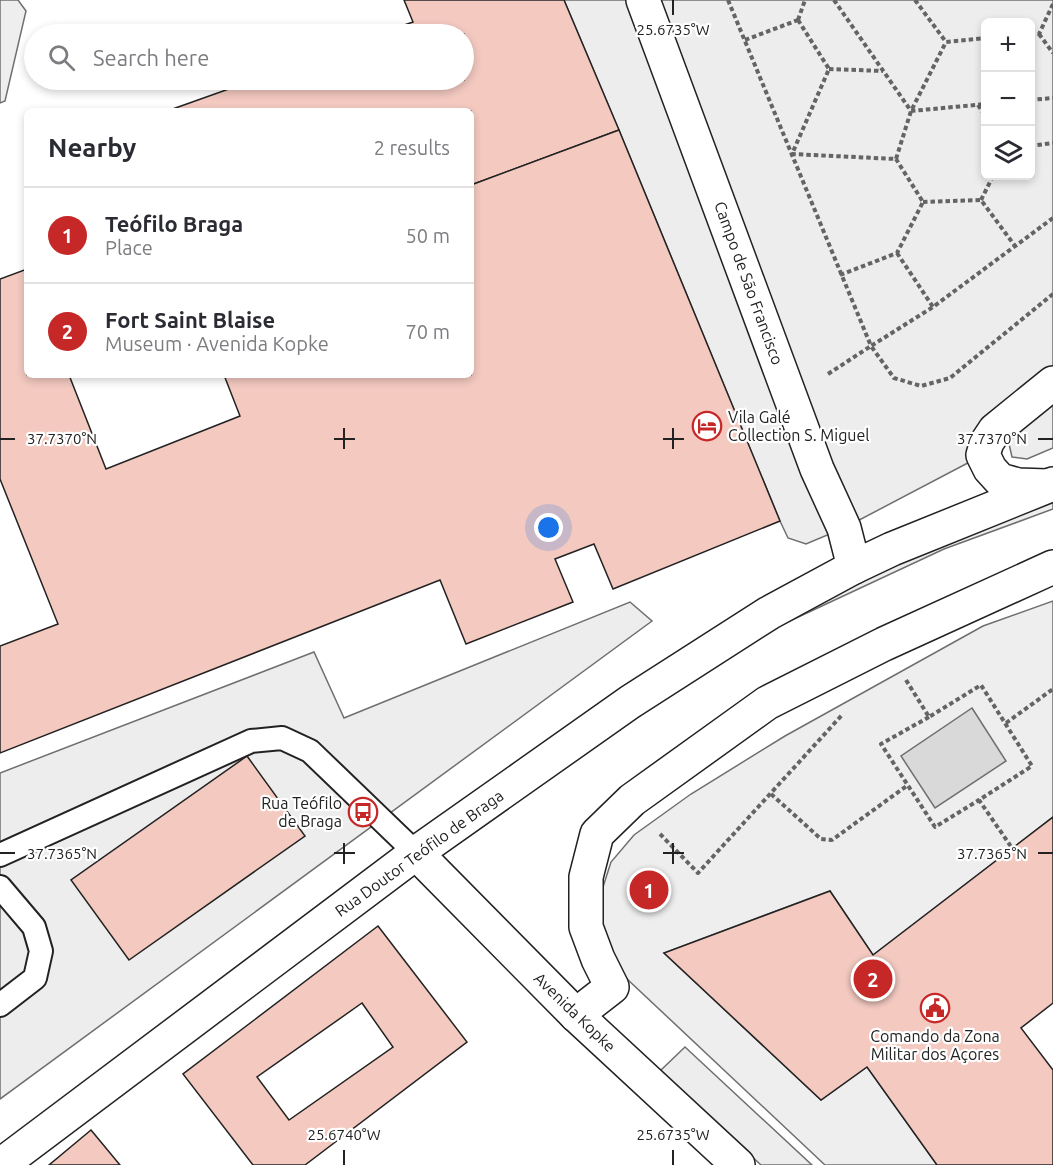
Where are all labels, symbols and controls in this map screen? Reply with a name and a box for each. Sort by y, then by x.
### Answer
map controls [981,18,1035,180]
button: + [981,18,1035,72]
text: 25.6735°W [636,21,710,38]
search box [24,24,474,90]
icon: search [45,41,78,74]
text: Search here [93,45,209,70]
button: − [981,72,1035,126]
button: layers [981,126,1035,180]
text: Nearby [48,133,136,162]
text: 2 results [374,136,450,159]
street label: Campo de São Francisco [711,199,787,367]
text: Teófilo Braga [105,211,243,236]
text: 1 [62,224,73,247]
text: 50 m [406,224,450,247]
text: Place [105,236,153,259]
text: Fort Saint Blaise [105,307,275,332]
text: 2 [62,320,73,343]
text: 70 m [406,320,450,343]
text: Museum · Avenida Kopke [105,332,329,355]
place label: Vila Galé Collection S. Miguel [728,408,870,444]
hotel icon: Vila Galé Collection S. Miguel [691,410,723,442]
text: 37.7370°N [27,430,97,447]
text: 37.7370°N [957,430,1027,447]
your location [534,513,563,542]
street label: Rua Doutor Teófilo de Braga [331,786,507,920]
place label: Rua Teófilo de Braga [261,794,342,830]
bus stop icon: Rua Teófilo de Braga [347,796,379,828]
text: 37.7365°N [27,845,97,862]
text: 37.7365°N [957,845,1027,862]
pin: 1 [630,868,668,912]
pin: 2 [854,956,892,1002]
street label: Avenida Kopke [531,969,619,1055]
public building icon: Comando da Zona Militar dos Açores [919,992,951,1024]
place label: Comando da Zona Militar dos Açores [870,1027,1000,1063]
text: 25.6740°W [307,1126,381,1143]
text: 25.6735°W [636,1126,710,1143]

